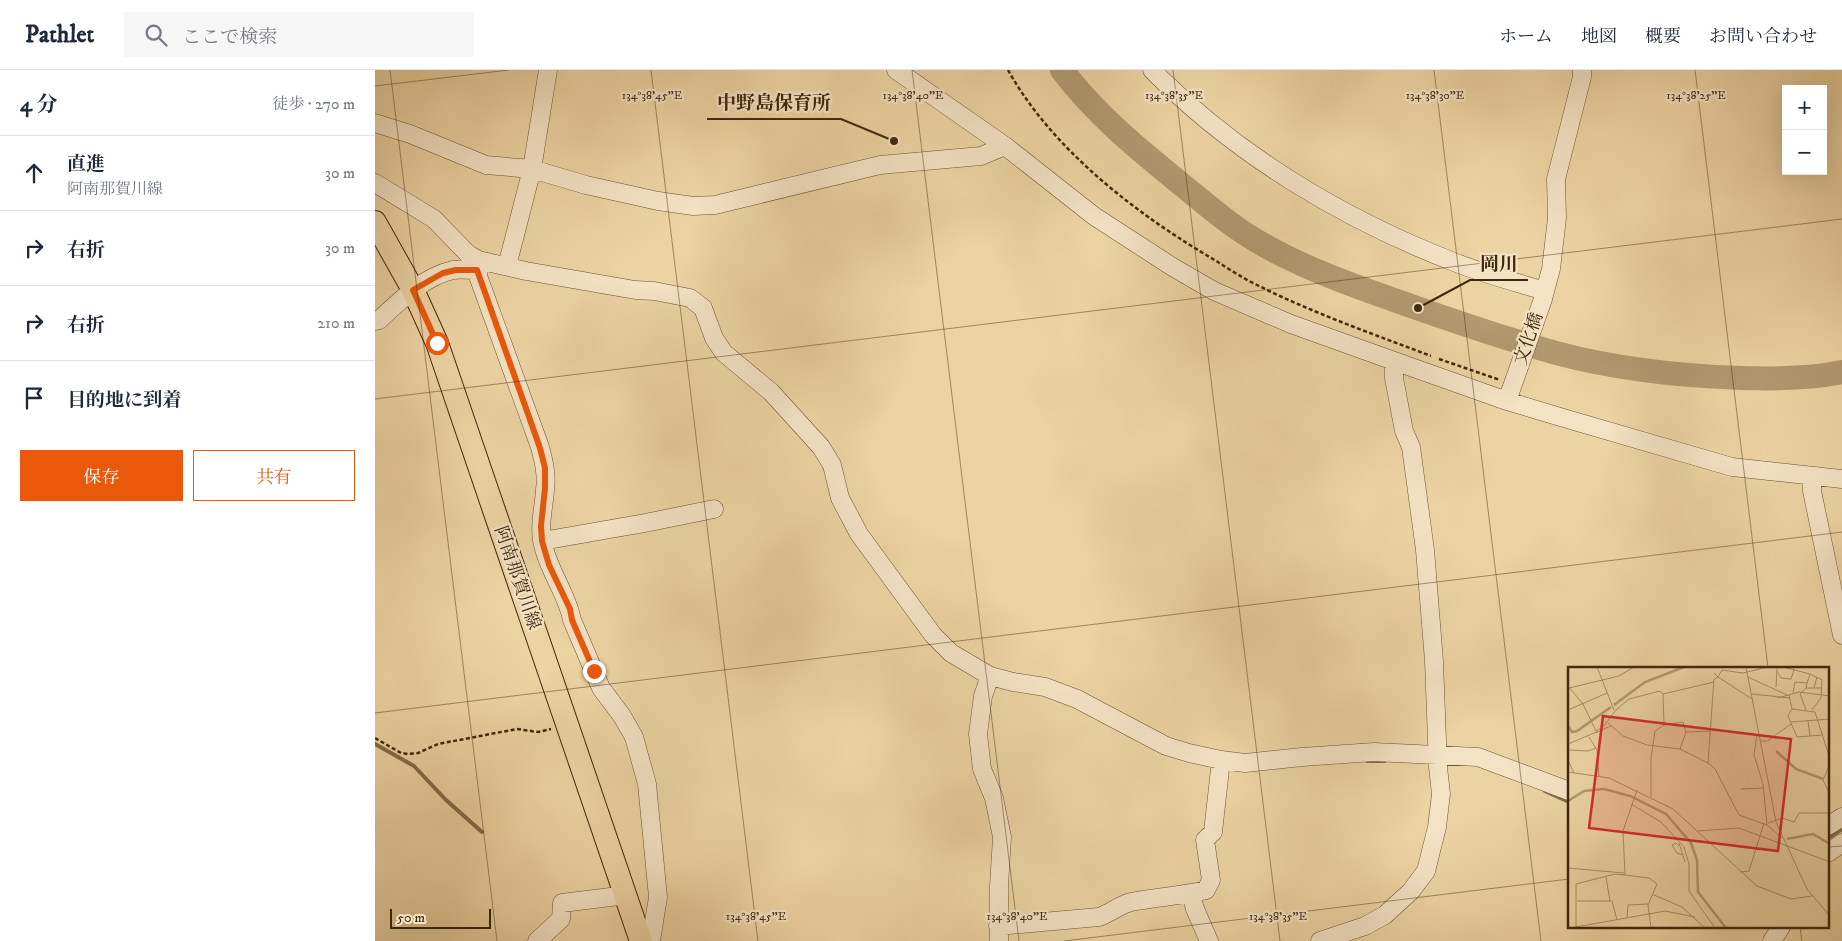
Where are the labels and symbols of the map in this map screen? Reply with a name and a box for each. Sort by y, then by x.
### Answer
callout: 中野島保育所 [707,85,841,119]
text: 134°38'45"E [622,88,683,103]
text: 134°38'40"E [882,88,944,103]
text: 134°38'35"E [1145,88,1204,103]
text: 134°38'30"E [1406,88,1465,103]
text: 134°38'25"E [1666,88,1726,103]
text: 中野島保育所 [717,92,831,115]
callout: 岡川 [1470,246,1528,280]
text: 岡川 [1480,253,1518,276]
street label: 文化橋 [1510,310,1548,368]
route start [426,332,449,355]
street label: 阿南那賀川線 [489,523,545,633]
route end [583,660,606,683]
inset map [1568,667,1829,928]
scale bar [390,906,491,929]
text: 134°38'45"E [726,909,787,924]
text: 134°38'40"E [986,909,1048,924]
text: 134°38'35"E [1249,909,1308,924]

